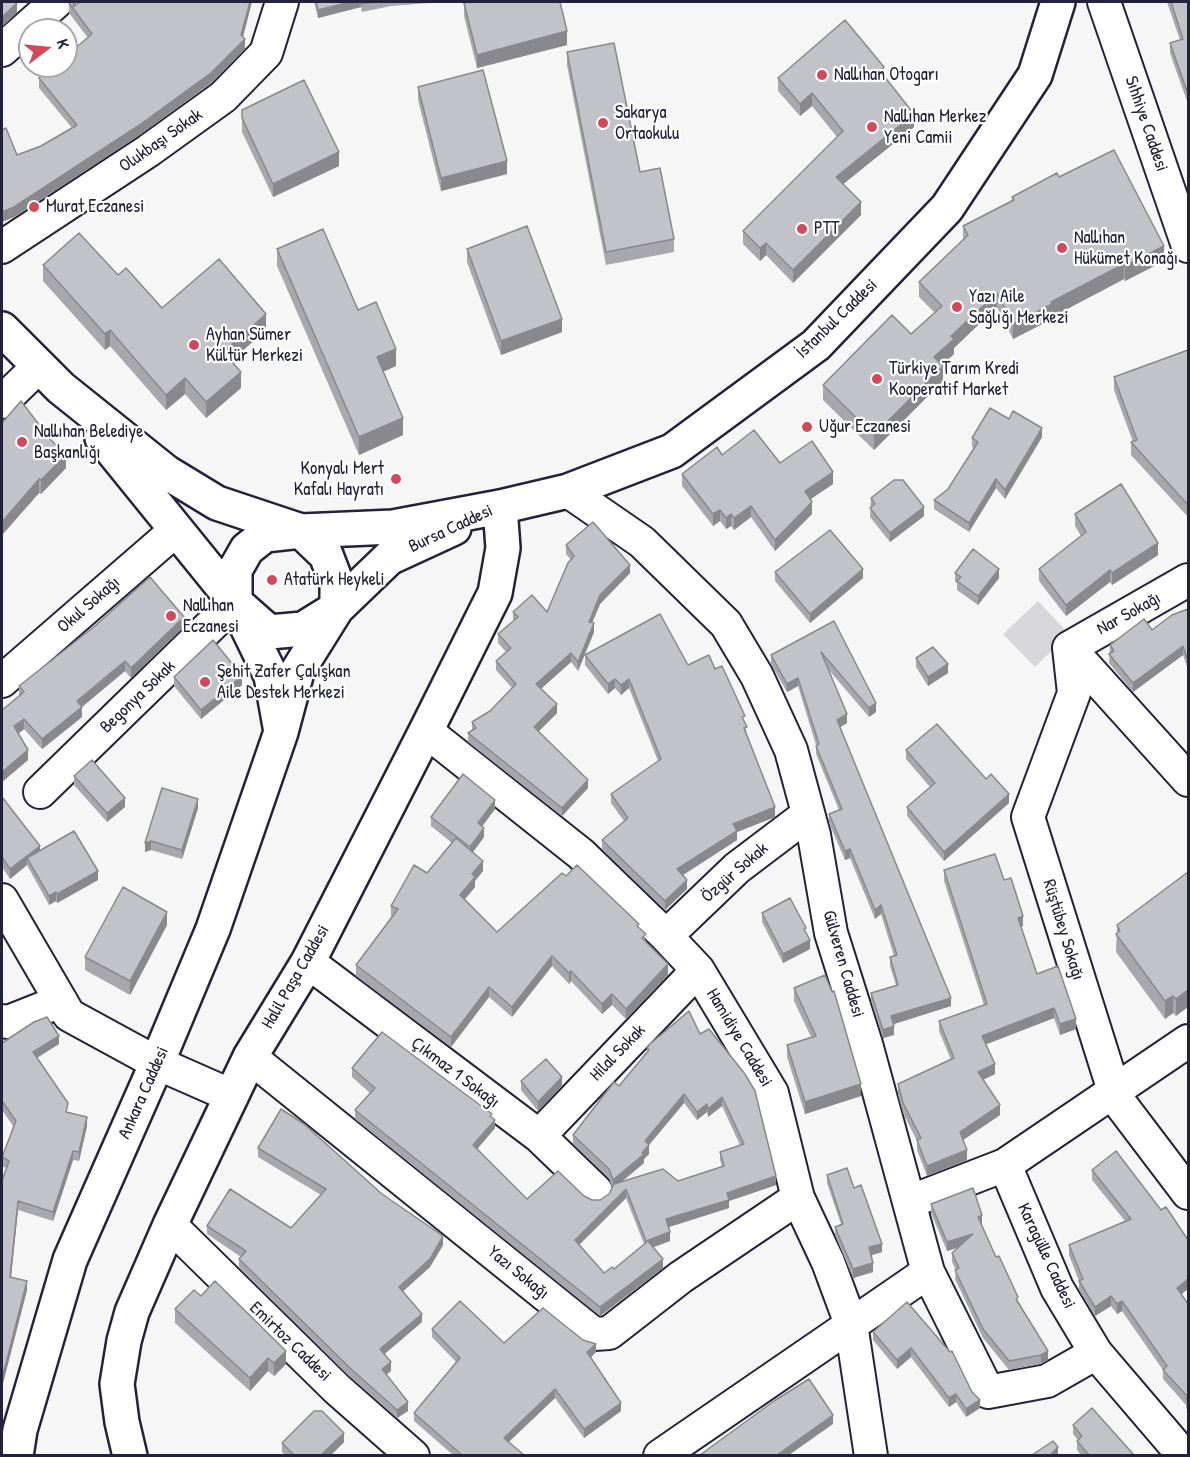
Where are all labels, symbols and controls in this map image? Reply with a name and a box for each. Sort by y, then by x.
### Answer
north arrow [18,18,78,78]
text: K [52,37,75,51]
place label: Nallıhan Otogarı [834,64,939,86]
marker: Nallıhan Otogarı [815,68,829,82]
street label: Sıhhiye Caddesi [1120,73,1172,175]
place label: Sakarya Ortaokulu [615,102,679,144]
street label: Olukbaşı Sokak [115,104,207,178]
place label: Nallıhan Merkez Yeni Camii [884,106,986,148]
marker: Sakarya Ortaokulu [596,116,610,130]
marker: Nallıhan Merkez Yeni Camii [865,120,879,134]
place label: Murat Eczanesi [46,196,144,218]
marker: Murat Eczanesi [27,200,41,214]
place label: PTT [814,218,840,240]
marker: PTT [795,222,809,236]
place label: Nallıhan Hükümet Konağı [1074,227,1178,270]
marker: Nallıhan Hükümet Konağı [1055,241,1069,255]
street label: İstanbul Caddesi [792,275,882,363]
place label: Yazı Aile Sağlığı Merkezi [969,286,1069,328]
marker: Yazı Aile Sağlığı Merkezi [950,300,964,314]
place label: Ayhan Sümer Kültür Merkezi [206,324,303,366]
marker: Ayhan Sümer Kültür Merkezi [187,338,201,352]
place label: Türkiye Tarım Kredi Kooperatif Market [889,358,1019,400]
marker: Türkiye Tarım Kredi Kooperatif Market [870,372,884,386]
place label: Uğur Eczanesi [819,416,911,438]
marker: Uğur Eczanesi [800,420,814,434]
place label: Nallıhan Belediye Başkanlığı [34,421,143,464]
marker: Nallıhan Belediye Başkanlığı [15,435,29,449]
place label: Konyalı Mert Kafalı Hayratı [294,458,384,500]
marker: Konyalı Mert Kafalı Hayratı [389,472,403,486]
street label: Bursa Caddesi [405,500,497,558]
place label: Atatürk Heykeli [284,569,385,591]
street label: Okul Sokağı [53,572,125,638]
marker: Atatürk Heykeli [265,573,279,587]
street label: Nar Sokağı [1093,588,1165,640]
place label: Nallıhan Eczanesi [183,595,239,638]
marker: Nallıhan Eczanesi [164,609,178,623]
street label: Begonya Sokak [96,656,180,738]
place label: Şehit Zafer Çalışkan Aile Destek Merkezi [217,661,351,704]
marker: Şehit Zafer Çalışkan Aile Destek Merkezi [198,675,212,689]
street label: Özgür Sokak [697,838,773,908]
street label: Rüştübey Sokağı [1037,877,1089,983]
street label: Gülveren Caddesi [817,908,869,1020]
street label: Halil Paşa Caddesi [258,921,334,1033]
street label: Hamidiye Caddesi [701,985,777,1091]
street label: Hilal Sokak [586,1020,650,1086]
street label: Çıkmaz 1 Sokağı [406,1033,504,1113]
street label: Ankara Caddesi [114,1044,174,1142]
street label: Karagülle Caddesi [1012,1200,1080,1312]
street label: Yazı Sokağı [483,1242,553,1304]
street label: Emirtoz Caddesi [245,1298,335,1386]

